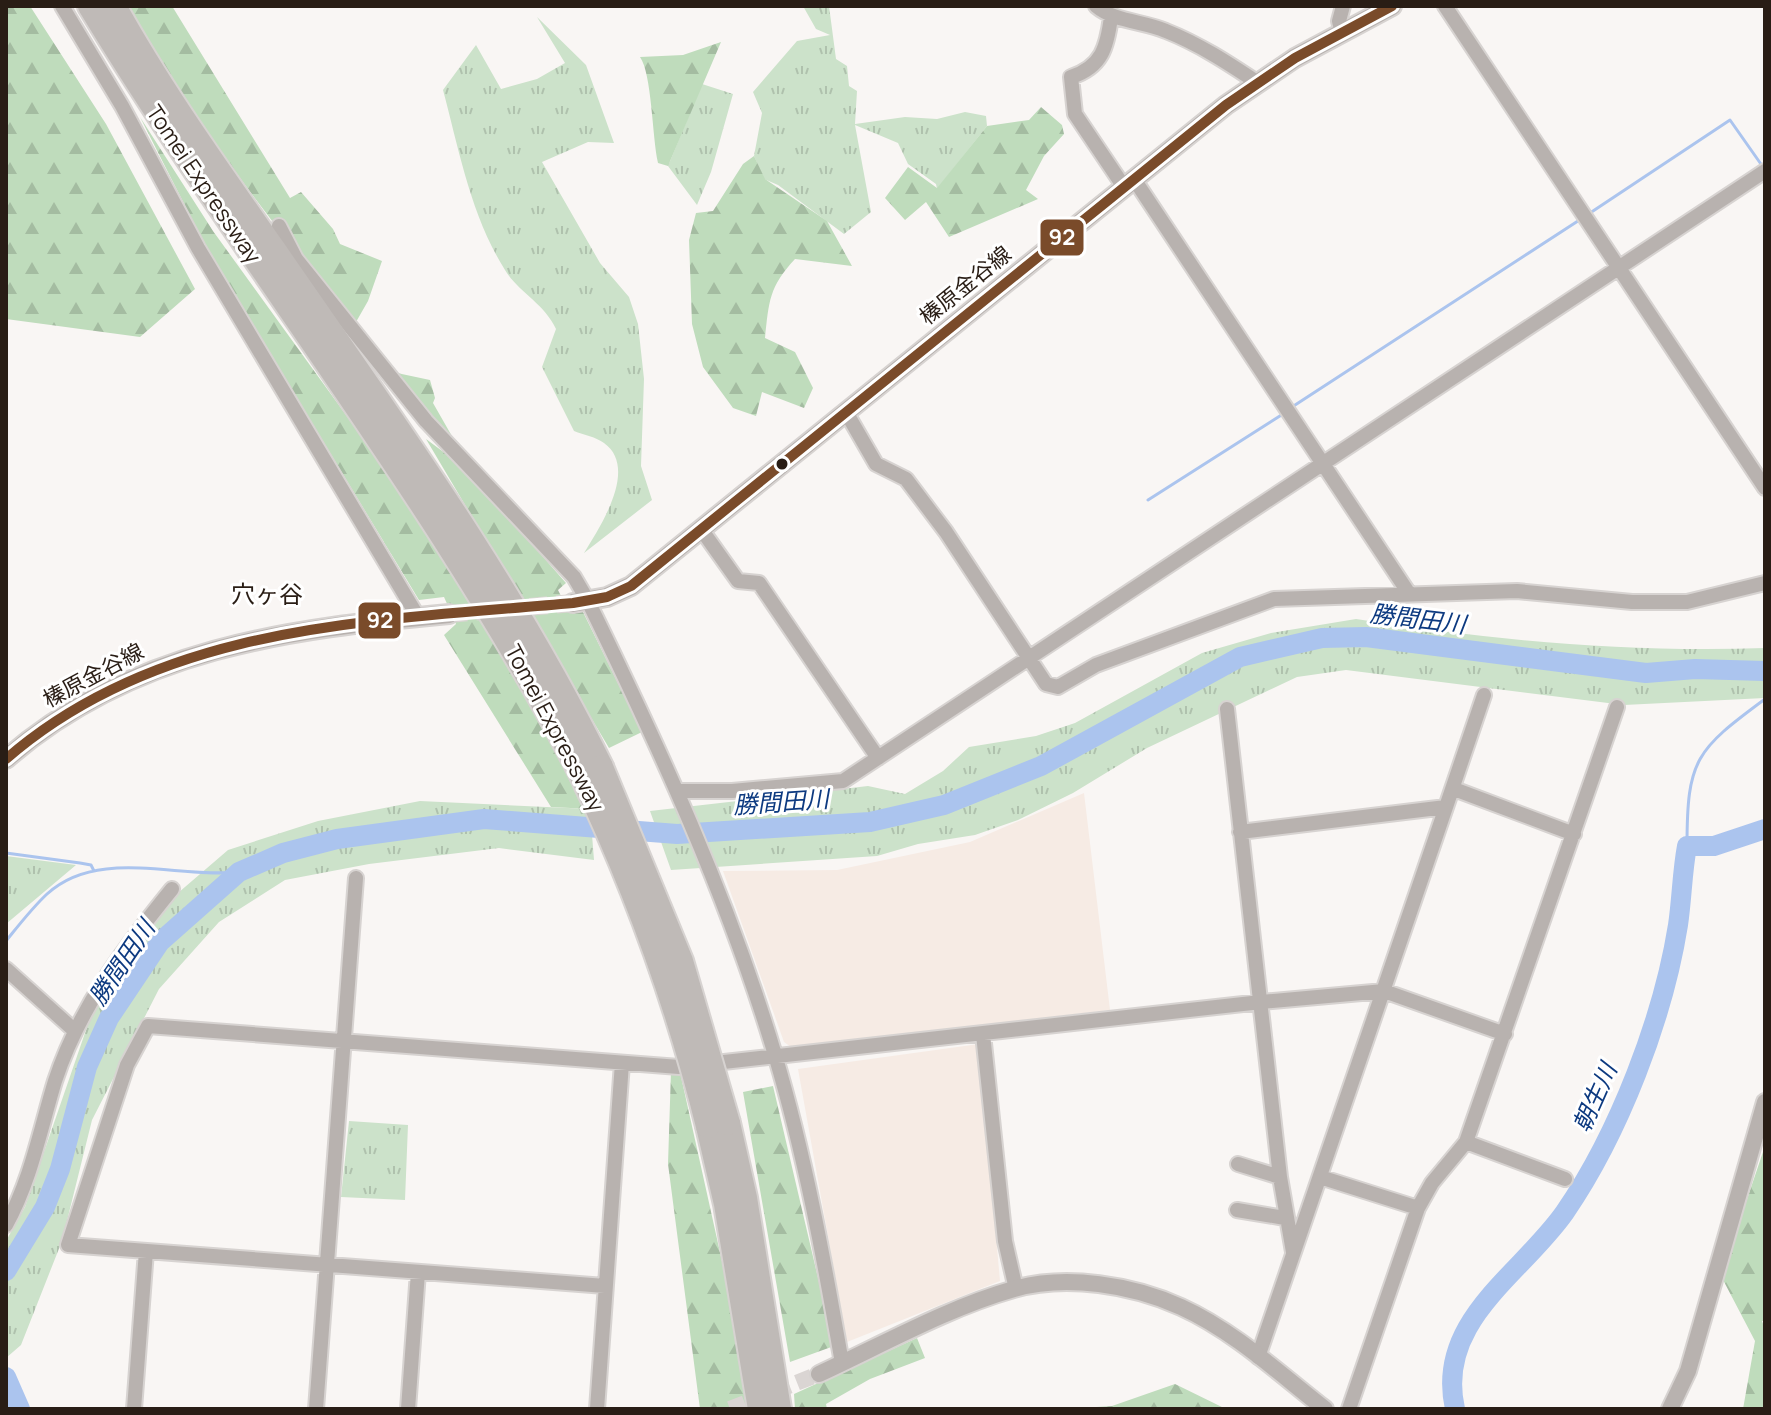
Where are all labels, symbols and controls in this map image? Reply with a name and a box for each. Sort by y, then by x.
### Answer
street label: Tomei Expressway [140,99,268,269]
line badge: 92 [1039,218,1085,257]
text: 92 [1049,222,1075,252]
street label: 榛原金谷線 [913,239,1017,331]
unlabelled marker [774,456,790,472]
district label: 穴ヶ谷 [231,577,303,610]
water label: 勝間田川 [1368,596,1471,641]
line badge: 92 [357,601,402,640]
text: 92 [367,605,393,635]
street label: 榛原金谷線 [37,636,149,714]
street label: Tomei Expressway [498,639,612,817]
water label: 勝間田川 [732,781,833,821]
water label: 勝間田川 [80,910,163,1011]
water label: 朝生川 [1564,1055,1625,1137]

